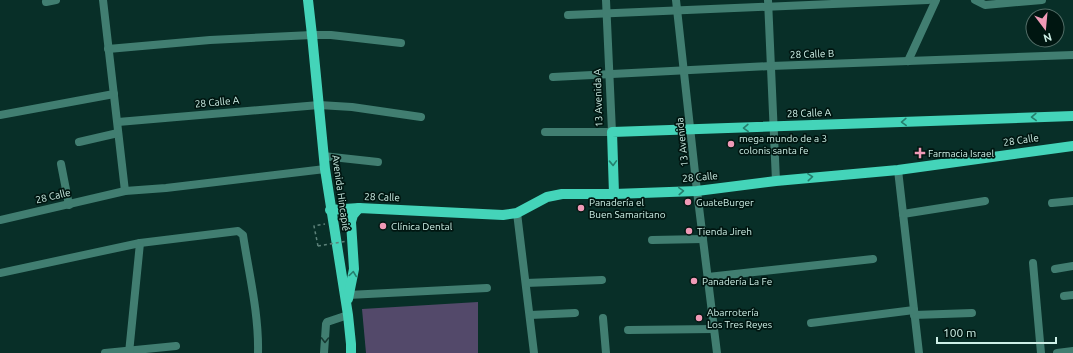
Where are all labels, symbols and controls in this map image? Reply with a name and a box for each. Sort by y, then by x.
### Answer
north arrow [1025,8,1065,48]
text: N [1042,31,1053,45]
street label: 28 Calle B [790,48,834,60]
street label: 13 Avenida A [591,68,605,127]
street label: 28 Calle A [194,95,240,109]
street label: 28 Calle A [787,107,832,119]
one-way arrow [1031,113,1037,121]
street label: 13 Avenida [674,117,690,167]
one-way arrow [901,117,907,126]
one-way arrow [743,123,749,132]
street label: 28 Calle [1003,132,1039,148]
place label: mega mundo de a 3 colonis santa fe [739,133,827,156]
marker: mega mundo de a 3 colonis santa fe [726,139,736,149]
marker: Farmacia Israel [915,148,925,158]
place label: Farmacia Israel [928,148,994,159]
street label: Avenida Hincapié [330,154,352,232]
one-way arrow [609,160,617,166]
street label: 28 Calle [682,170,718,184]
one-way arrow [807,173,813,182]
street label: 28 Calle [34,187,72,205]
one-way arrow [678,187,684,196]
street label: 28 Calle [364,191,400,203]
place label: Panadería el Buen Samaritano [589,197,666,220]
marker: GuateBurger [683,197,693,207]
place label: GuateBurger [696,197,754,208]
marker: Panadería el Buen Samaritano [576,203,586,213]
marker: Clínica Dental [378,221,388,231]
place label: Clínica Dental [391,221,453,232]
marker: Tienda Jireh [684,226,694,236]
place label: Tienda Jireh [697,226,752,237]
one-way arrow [348,271,357,277]
marker: Panadería La Fe [689,276,699,286]
place label: Panadería La Fe [702,276,772,287]
place label: Abarrotería Los Tres Reyes [707,307,772,330]
marker: Abarrotería Los Tres Reyes [694,313,704,323]
scale bar [937,319,1056,345]
text: 100 m [943,326,976,339]
one-way arrow [320,337,329,343]

